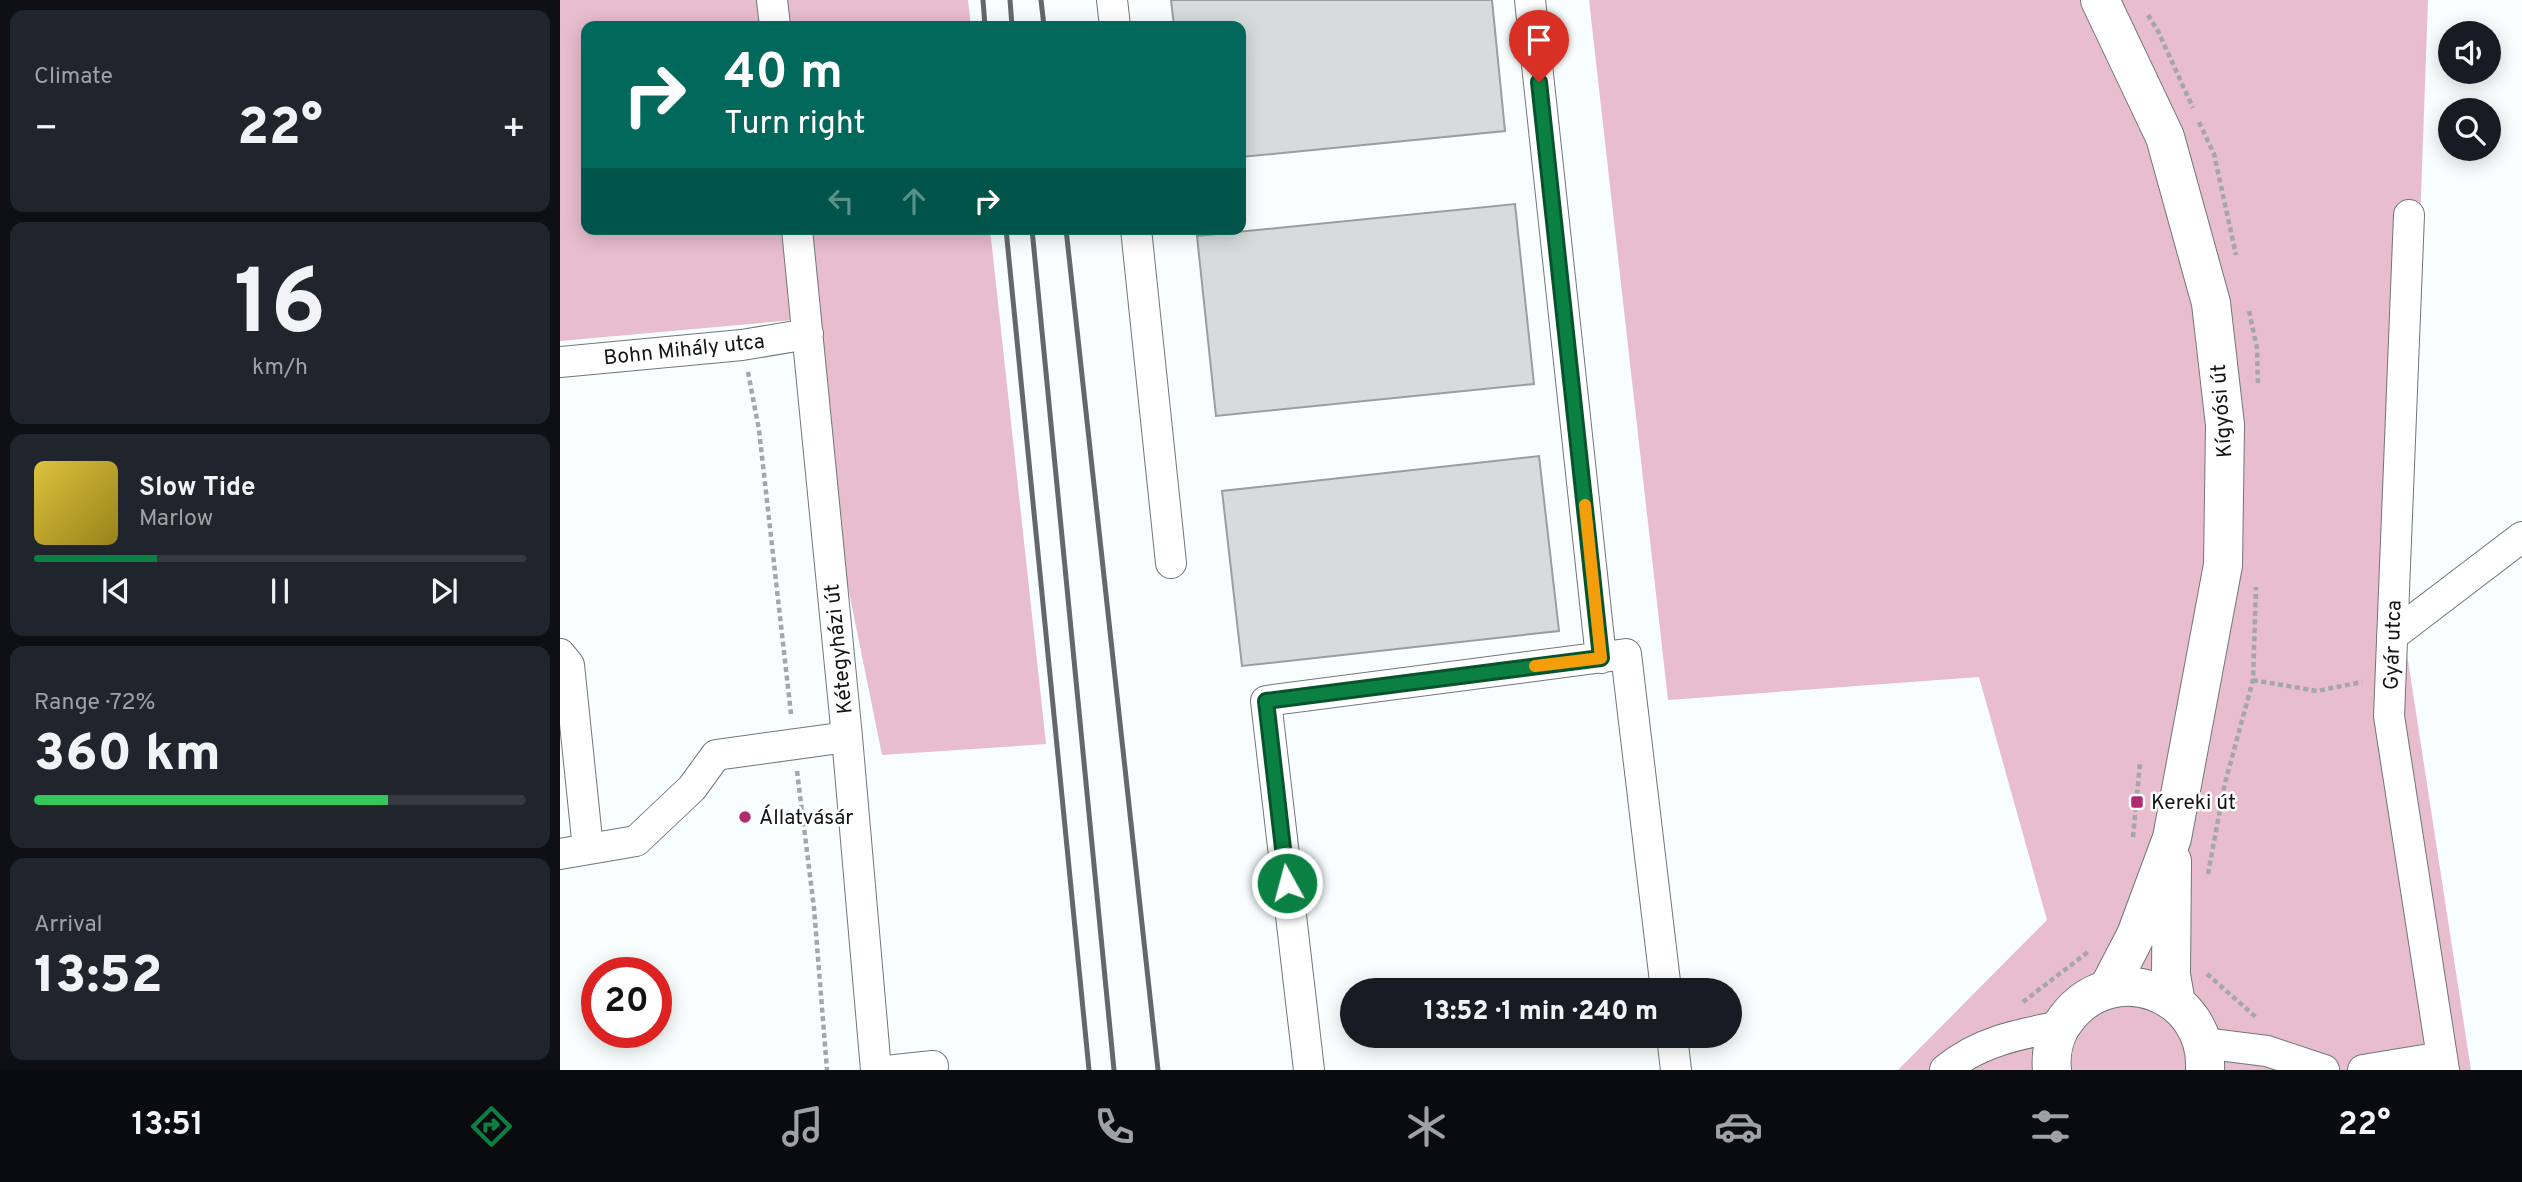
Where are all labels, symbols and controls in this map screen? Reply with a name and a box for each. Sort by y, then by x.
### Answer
pin [1509,10,1569,82]
icon: arrive [1520,21,1558,59]
map controls [2438,21,2501,161]
button: sound [2438,21,2501,84]
text: 40 m [724,44,843,106]
icon: right [609,49,700,140]
text: Climate [34,63,113,92]
text: 22° [237,97,323,163]
button: search [2438,98,2501,161]
text: Turn right [724,105,866,145]
text: − [34,106,59,155]
text: + [501,106,526,155]
icon: left [822,182,860,220]
icon: ahead [895,182,933,220]
icon: right [968,182,1006,220]
text: 16 [234,251,326,366]
street label: Bohn Mihály utca [602,329,766,372]
text: km/h [252,354,308,383]
street label: Kígyósi út [2206,363,2239,459]
text: Slow Tide [139,472,256,505]
text: Marlow [139,505,213,534]
icon: previous [97,572,135,610]
icon: pause [261,572,299,610]
icon: next [425,572,463,610]
street label: Kétegyházi út [819,582,860,715]
street label: Gyár utca [2378,600,2409,691]
text: Range · 72% [34,689,156,718]
text: 360 km [34,723,221,789]
place label: Kereki út [2151,790,2236,817]
marker: Kereki út [2129,794,2145,810]
place label: Állatvásár [759,804,853,832]
marker: Állatvásár [737,809,753,825]
position arrow [1250,846,1324,920]
text: Arrival [34,911,103,940]
text: 13:52 [34,945,163,1011]
speed limit sign: 20 [581,957,672,1048]
text: 13:52 · 1 min · 240 m [1424,996,1658,1029]
icon: directions [467,1102,516,1151]
icon: music [778,1102,827,1151]
icon: phone [1090,1102,1139,1151]
icon: climate [1402,1102,1451,1151]
icon: car [1714,1102,1763,1151]
icon: filters [2026,1102,2075,1151]
text: 13:51 [131,1106,204,1146]
text: 22° [2338,1106,2390,1146]

